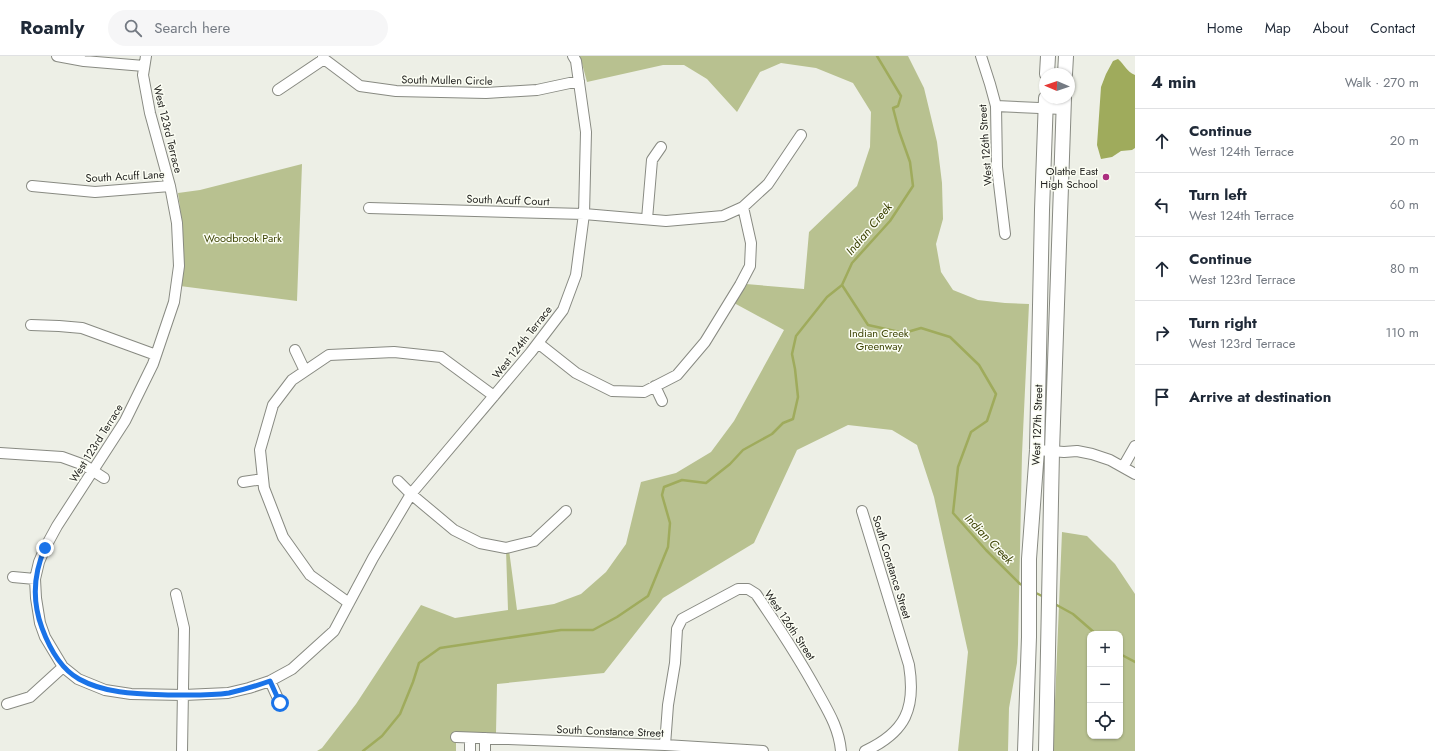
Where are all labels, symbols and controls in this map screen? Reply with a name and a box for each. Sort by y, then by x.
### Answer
search box [108,10,388,46]
text: Roamly [20,14,84,41]
icon: search [122,17,144,39]
text: Search here [154,17,230,39]
text: Home [1207,18,1243,38]
text: Map [1265,18,1291,38]
text: About [1313,18,1348,38]
text: Contact [1370,18,1415,38]
north arrow [1039,68,1075,104]
text: 4 min [1151,70,1196,94]
street label: South Mullen Circle [401,71,493,89]
text: Walk · 270 m [1345,73,1419,92]
street label: West 123rd Terrace [149,83,187,175]
street label: West 126th Street [974,103,996,186]
text: Continue [1189,120,1252,142]
icon: ahead [1151,130,1173,152]
text: 20 m [1390,131,1419,150]
text: West 124th Terrace [1189,142,1294,161]
place label: Olathe East High School [1040,163,1098,192]
street label: South Acuff Lane [85,166,165,186]
marker: Olathe East High School [1101,172,1111,182]
text: Turn left [1189,184,1247,206]
street label: South Acuff Court [466,191,550,209]
icon: left [1151,194,1173,216]
text: 60 m [1390,195,1419,214]
water label: Indian Creek [842,198,897,259]
text: West 124th Terrace [1189,206,1294,225]
park label: Woodbrook Park [204,230,282,246]
text: Continue [1189,248,1252,270]
icon: ahead [1151,258,1173,280]
text: 80 m [1390,259,1419,278]
text: West 123rd Terrace [1189,270,1295,289]
street label: West 124th Terrace [488,302,556,382]
text: Turn right [1189,312,1257,334]
icon: right [1151,322,1173,344]
text: 110 m [1385,323,1419,342]
park label: Indian Creek Greenway [849,325,909,354]
text: West 123rd Terrace [1189,334,1295,353]
street label: West 127th Street [1028,384,1046,466]
icon: arrive [1151,386,1173,408]
text: Arrive at destination [1189,386,1331,408]
street label: West 123rd Terrace [65,400,127,485]
water label: Indian Creek [960,510,1018,569]
street label: South Constance Street [869,513,915,621]
route end [36,539,54,557]
street label: West 126th Street [761,587,820,664]
map controls [1087,631,1123,739]
button: + [1087,631,1123,667]
button: − [1087,667,1123,703]
route start [271,694,289,712]
button: locate [1087,703,1123,739]
street label: South Constance Street [556,721,664,741]

